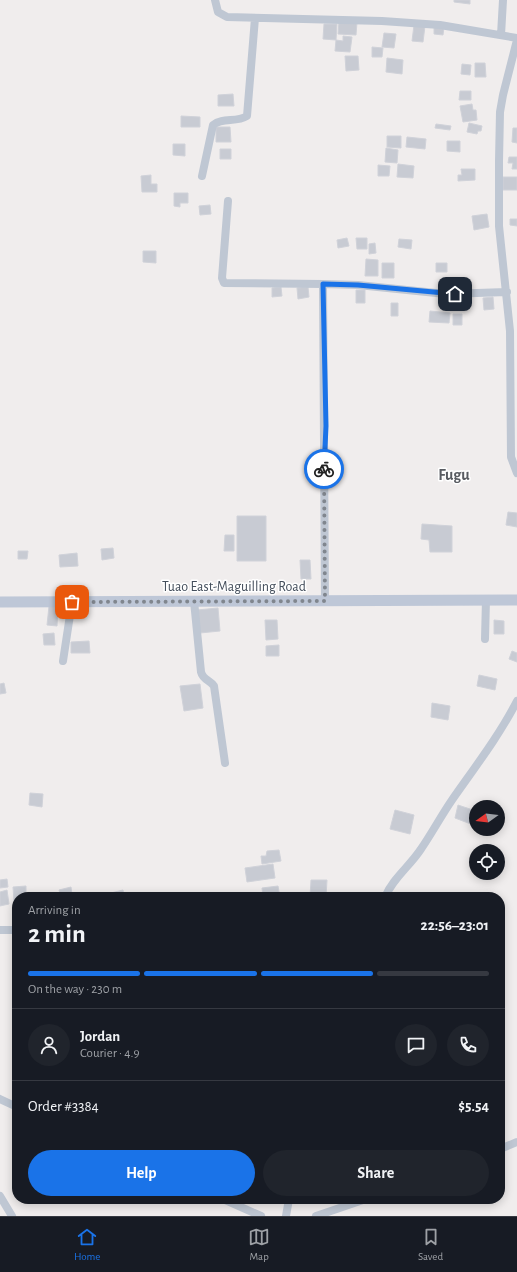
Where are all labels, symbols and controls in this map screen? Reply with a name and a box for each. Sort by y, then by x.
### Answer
pin [438,277,472,311]
icon: home [444,283,466,305]
courier [304,449,344,489]
icon: bike [313,458,335,480]
district label: Fugu [438,467,470,483]
street label: Tuao East-Maguilling Road [162,580,306,594]
pin [55,585,89,619]
icon: bag [61,591,83,613]
north arrow [469,800,505,836]
map controls [469,800,505,880]
button: locate [469,844,505,880]
text: Arriving in [28,904,81,917]
text: 22:56–23:01 [421,918,489,933]
text: 2 min [28,921,86,947]
text: On the way · 230 m [28,983,122,996]
button: person [28,1024,70,1066]
button: chat [395,1024,437,1066]
button: phone [447,1024,489,1066]
text: Jordan [80,1029,120,1044]
text: Courier · 4.9 [80,1047,140,1060]
text: Order #3384 [28,1099,99,1114]
text: $5.54 [458,1099,489,1114]
button: Help [28,1150,255,1196]
button: Share [263,1150,489,1196]
tab: Home [74,1226,100,1263]
tab: Map [248,1226,270,1263]
tab: Saved [418,1226,443,1263]

